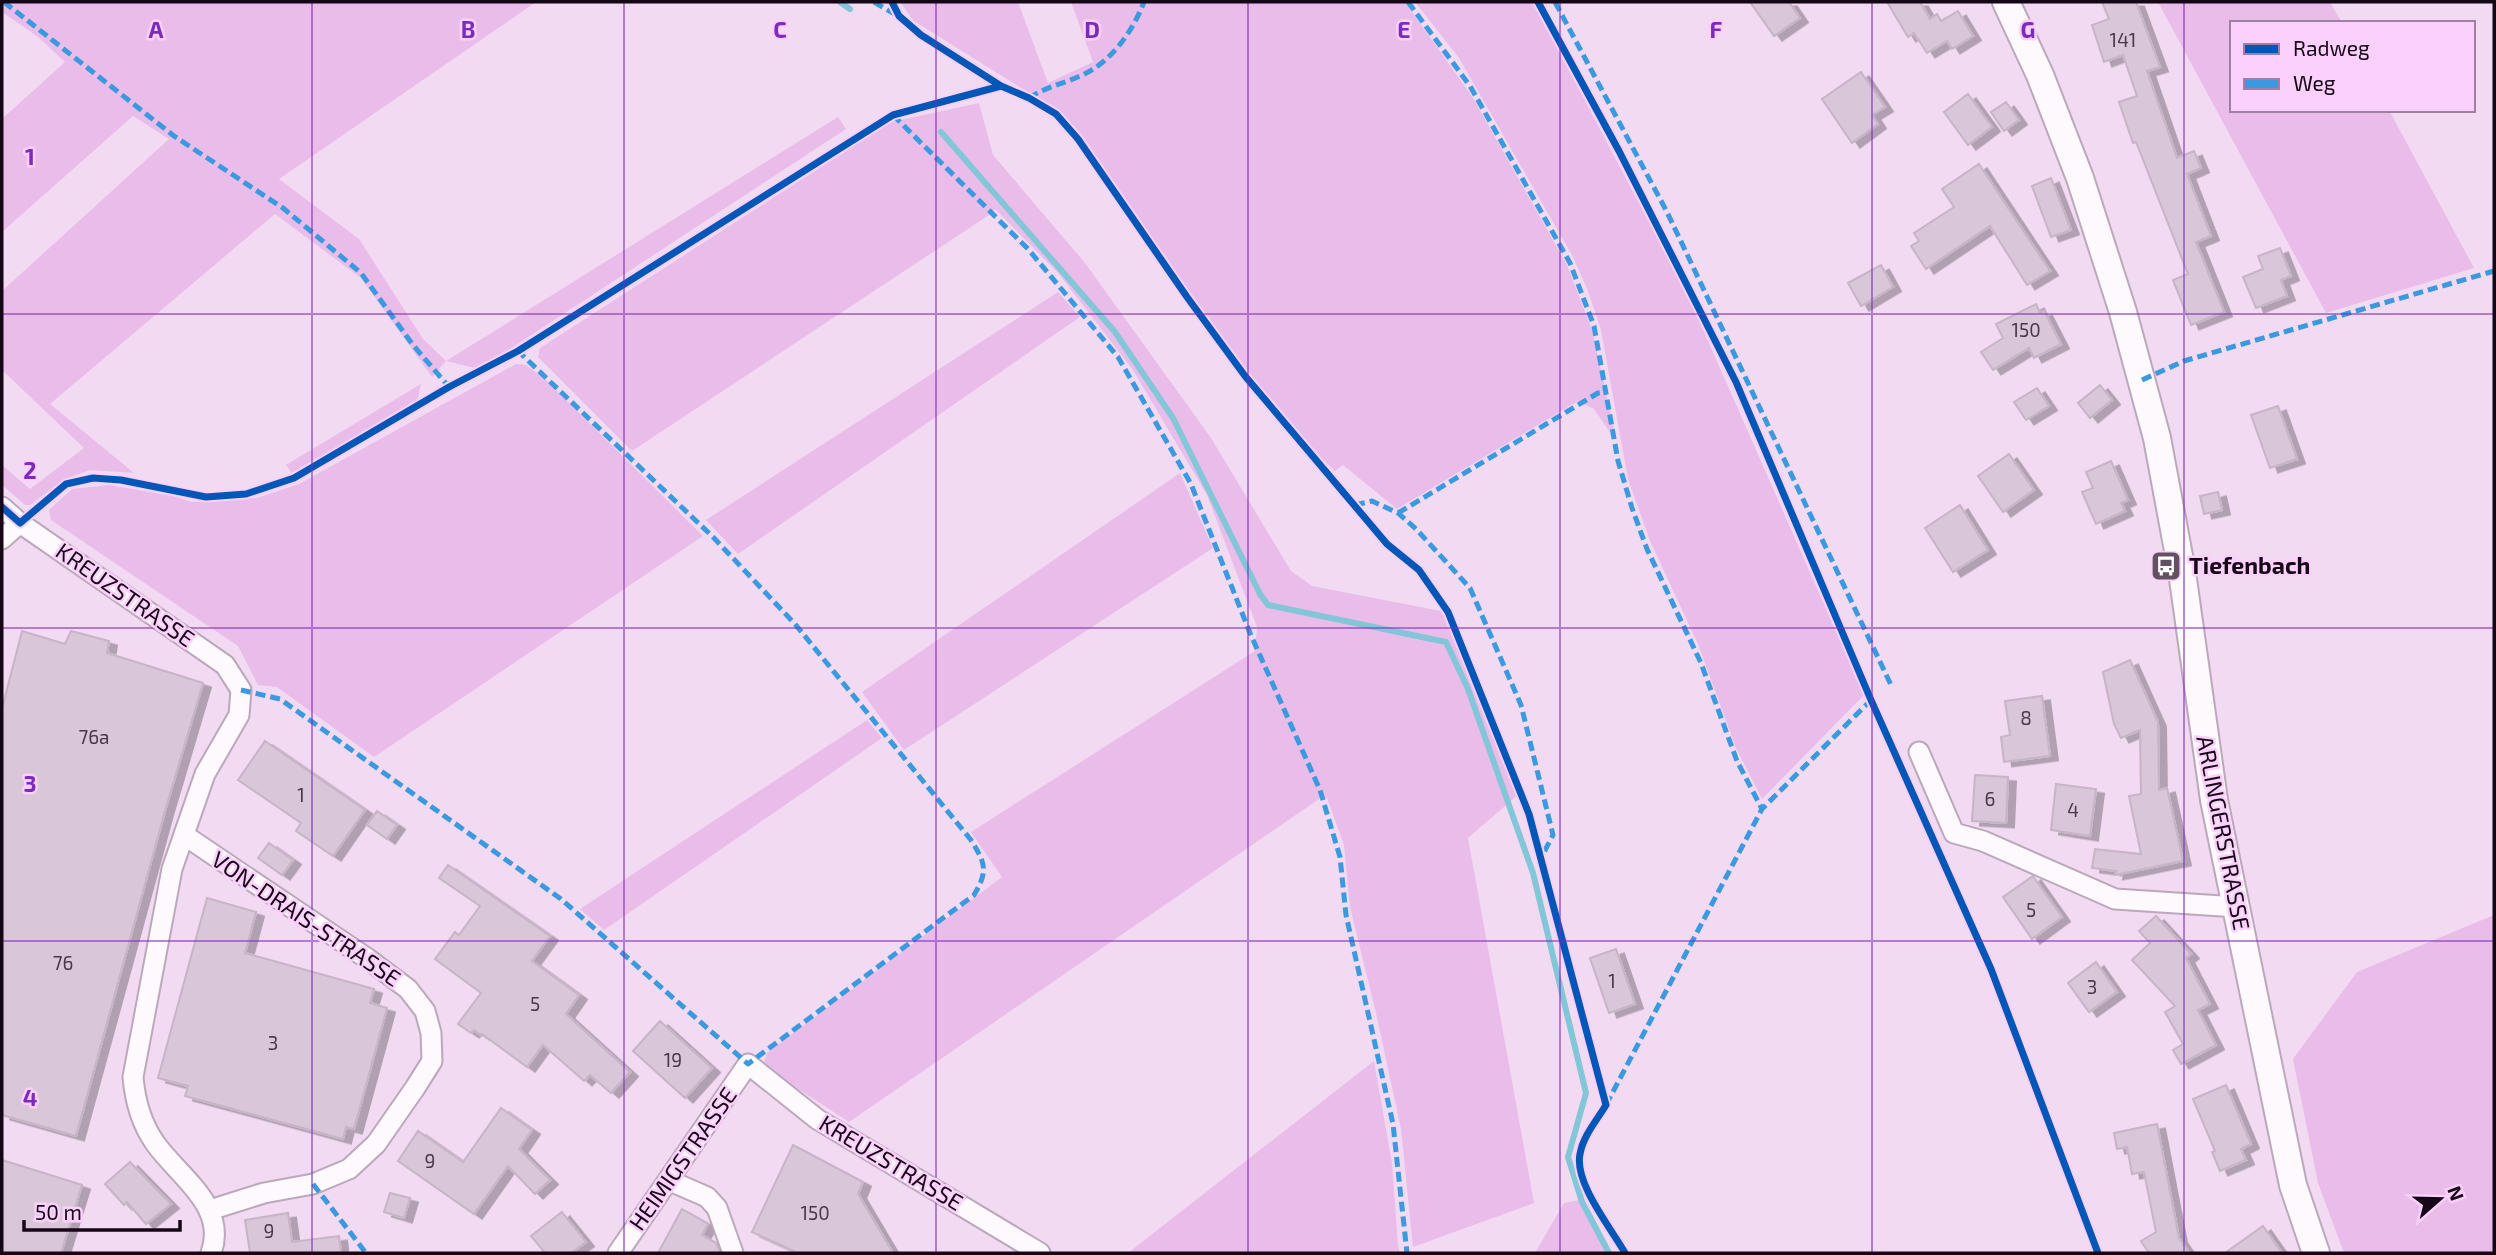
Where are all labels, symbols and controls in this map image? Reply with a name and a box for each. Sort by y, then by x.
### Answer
text: A [148,15,164,43]
text: B [461,15,475,43]
text: C [773,15,787,43]
text: D [1084,15,1100,43]
text: E [1397,15,1411,43]
text: F [1710,15,1723,43]
text: G [2021,15,2035,43]
legend [2230,21,2475,112]
house number: 141 [2110,28,2136,51]
text: Radweg [2293,35,2370,60]
text: Weg [2293,70,2336,95]
text: 1 [25,142,35,170]
house number: 150 [2011,318,2041,341]
text: 2 [23,456,37,484]
street label: KREUZSTRASSE [51,536,200,652]
bus stop icon: Tiefenbach [2149,549,2183,583]
place label: Tiefenbach [2189,551,2310,579]
house number: 8 [2020,706,2032,729]
house number: 76a [78,725,110,748]
street label: ARLINGERSTRASSE [2191,733,2257,932]
text: 3 [23,769,37,797]
house number: 1 [297,783,305,806]
house number: 6 [1985,787,1995,810]
house number: 4 [2067,798,2079,821]
street label: VON-DRAIS-STRASSE [207,844,406,992]
house number: 5 [2026,898,2036,921]
house number: 76 [53,951,73,974]
house number: 1 [1608,969,1616,992]
house number: 3 [2087,975,2097,998]
house number: 5 [530,992,540,1015]
house number: 3 [268,1031,278,1054]
house number: 19 [664,1048,682,1071]
street label: HEIMIGSTRASSE [622,1081,742,1235]
text: 4 [23,1083,37,1111]
street label: KREUZSTRASSE [815,1108,968,1216]
house number: 9 [425,1149,435,1172]
north arrow [2405,1164,2475,1234]
text: N [2443,1183,2470,1203]
scale bar [24,1188,180,1232]
text: 50 m [35,1199,82,1224]
house number: 150 [800,1201,830,1224]
house number: 9 [264,1219,274,1242]

